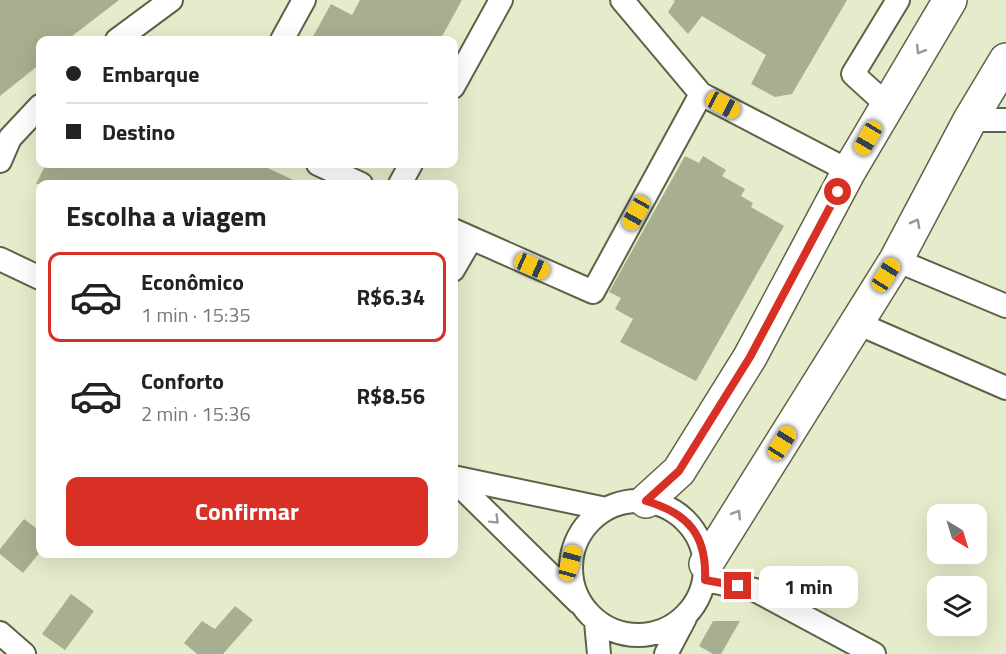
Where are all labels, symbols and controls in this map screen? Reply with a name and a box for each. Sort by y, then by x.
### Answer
one-way arrow [916,44,927,54]
text: Embarque [102,57,199,91]
car [703,89,743,121]
text: Destino [102,115,175,149]
car [851,118,885,158]
route start [824,178,851,205]
car [619,193,653,233]
text: Escolha a viagem [66,195,267,236]
one-way arrow [909,218,920,229]
car [512,250,552,282]
car [869,255,903,295]
text: Econômico [141,265,244,299]
icon: car [69,270,123,324]
text: R$6.34 [356,280,425,314]
text: 1 min · 15:35 [141,299,251,330]
text: Conforto [141,364,224,398]
icon: car [69,369,123,423]
text: R$8.56 [356,379,425,413]
text: 2 min · 15:36 [141,398,251,429]
car [765,423,799,463]
button: Confirmar [66,477,428,546]
north arrow [927,504,987,564]
map controls [927,504,987,636]
one-way arrow [730,510,741,521]
one-way arrow [487,513,498,524]
car [557,543,583,583]
callout: 1 min [759,565,858,607]
text: 1 min [784,571,833,602]
route end [724,572,751,599]
button: layers [927,576,987,636]

